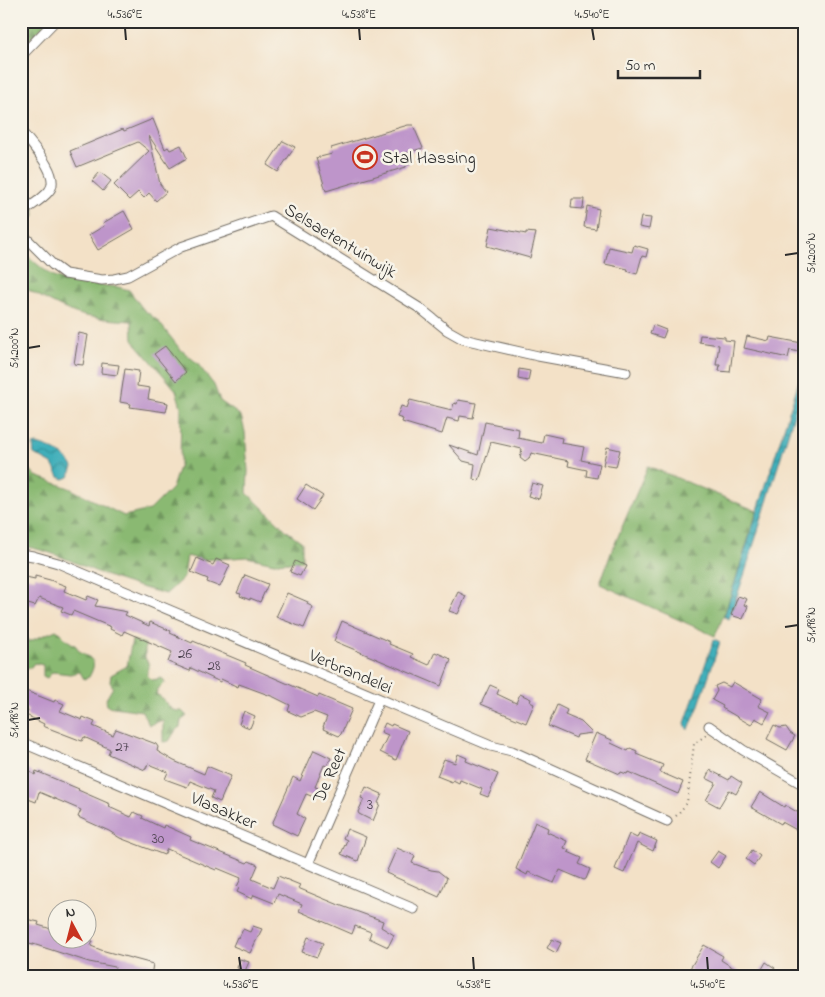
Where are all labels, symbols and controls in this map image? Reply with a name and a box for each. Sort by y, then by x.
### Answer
text: 4.536°E [108,6,142,24]
text: 4.538°E [342,6,376,24]
text: 4.540°E [575,6,609,24]
scale bar [618,48,700,80]
text: 50 m [625,55,656,77]
sports icon: Stal Hassing [352,144,378,170]
place label: Stal Hassing [382,146,476,173]
street label: Selsaetentuinwijk [279,198,401,286]
text: 51.200°N [803,233,821,273]
text: 51.200°N [6,328,24,368]
text: 51.198°N [803,607,821,643]
house number: 26 [178,643,192,665]
street label: Verbrandelei [304,643,396,702]
house number: 28 [207,655,221,677]
text: 51.198°N [6,702,24,738]
house number: 27 [115,736,129,758]
street label: De Reet [307,744,354,808]
street label: Vlasakker [185,786,261,838]
house number: 3 [367,794,373,816]
house number: 30 [152,828,165,850]
north arrow [48,900,98,950]
text: N [65,902,77,924]
text: 4.536°E [224,976,258,994]
text: 4.538°E [457,976,491,994]
text: 4.540°E [691,976,725,994]

